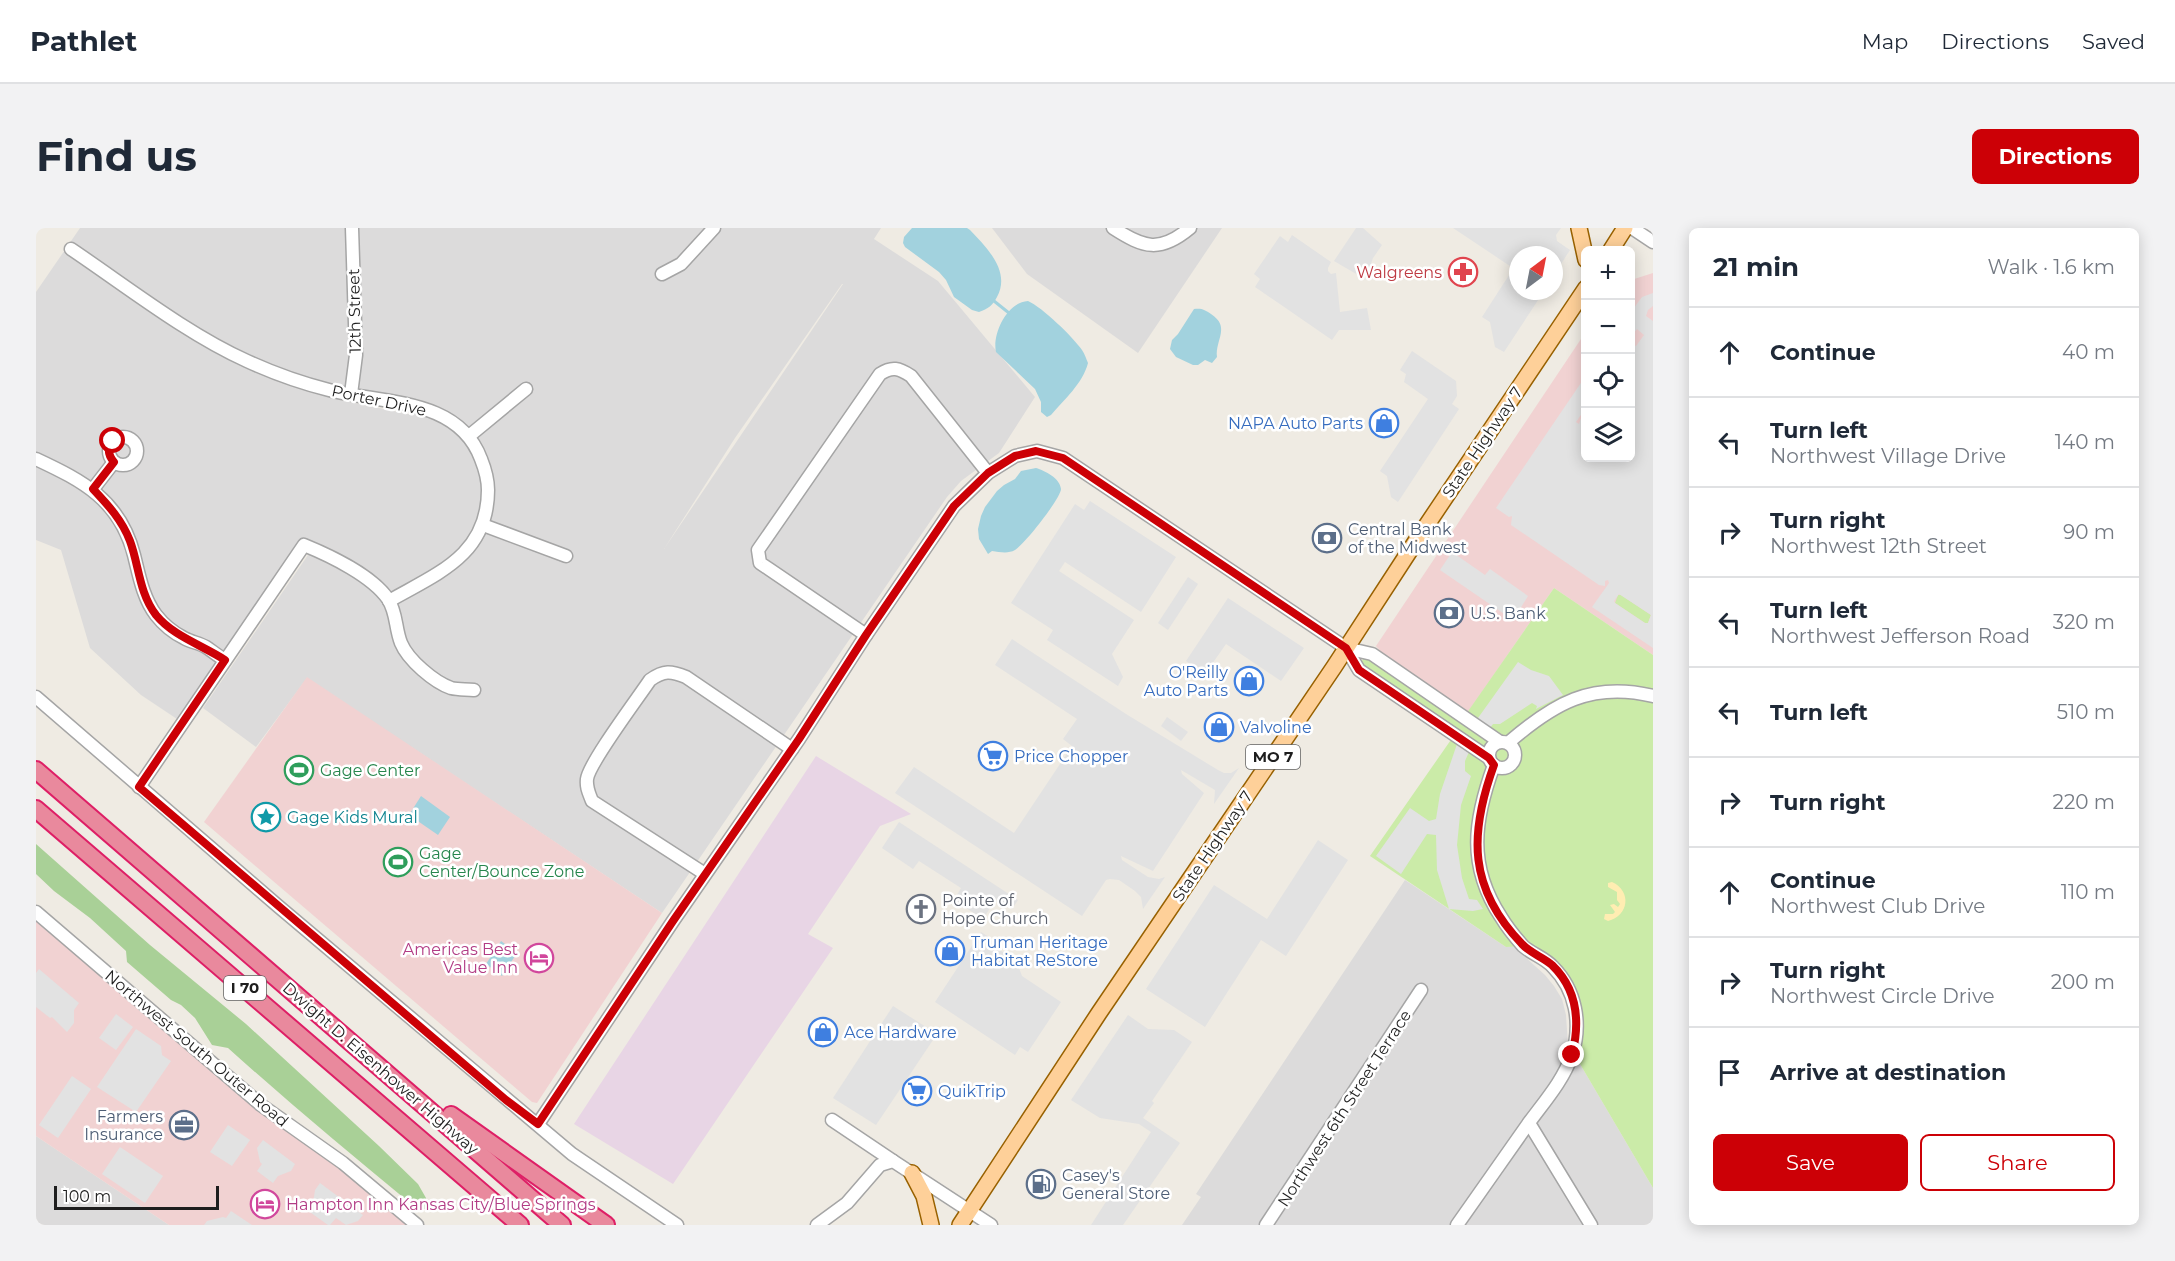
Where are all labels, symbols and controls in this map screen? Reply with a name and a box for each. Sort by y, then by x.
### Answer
text: Pathlet [30,24,137,58]
text: Map [1862,29,1908,54]
text: Directions [1941,29,2049,54]
text: Saved [2082,29,2145,54]
button: Directions [1972,129,2139,184]
text: Find us [36,130,197,182]
north arrow [1509,246,1563,300]
map controls [1581,246,1635,462]
button: + [1581,246,1635,300]
text: 21 min [1713,251,1799,283]
text: Walk · 1.6 km [1988,255,2115,279]
pharmacy icon: Walgreens [1447,256,1479,288]
place label: Walgreens [1356,263,1442,282]
street label: 12th Street [344,268,365,354]
button: − [1581,300,1635,354]
icon: ahead [1713,336,1746,369]
text: Continue [1770,339,1876,366]
text: 40 m [2062,340,2115,364]
button: locate [1581,354,1635,408]
street label: Porter Drive [330,381,428,420]
street label: State Highway 7 [1438,383,1527,501]
shop icon: NAPA Auto Parts [1368,407,1400,439]
button: layers [1581,408,1635,462]
place label: NAPA Auto Parts [1228,414,1363,433]
text: Turn left [1770,417,1868,444]
icon: left [1713,426,1746,459]
route start [99,427,125,453]
text: 140 m [2055,430,2115,454]
text: Northwest Village Drive [1770,444,2006,468]
text: Turn right [1770,507,1885,534]
icon: right [1713,516,1746,549]
place label: Central Bank of the Midwest [1348,520,1468,557]
text: 90 m [2063,520,2115,544]
bank icon: Central Bank of the Midwest [1311,522,1343,554]
text: Northwest 12th Street [1770,534,1987,558]
bank icon: U.S. Bank [1433,597,1465,629]
text: Turn left [1770,597,1868,624]
place label: U.S. Bank [1470,604,1546,623]
icon: left [1713,606,1746,639]
text: 320 m [2053,610,2115,634]
text: Northwest Jefferson Road [1770,624,2030,648]
place label: O'Reilly Auto Parts [1144,663,1228,700]
shop icon: O'Reilly Auto Parts [1233,665,1265,697]
icon: left [1713,696,1746,729]
text: Turn left [1770,699,1868,726]
text: 510 m [2057,700,2115,724]
shop icon: Valvoline [1203,711,1235,743]
place label: Valvoline [1240,718,1312,737]
supermarket icon: Price Chopper [977,740,1009,772]
road number: MO 7 [1246,745,1300,769]
place label: Price Chopper [1014,747,1128,766]
sports icon: Gage Center [283,754,315,786]
place label: Gage Center [320,761,420,780]
icon: right [1713,786,1746,819]
street label: State Highway 7 [1168,787,1257,905]
text: Turn right [1770,789,1885,816]
text: 220 m [2053,790,2115,814]
place icon: Gage Kids Mural [250,801,282,833]
place label: Gage Kids Mural [287,808,418,827]
place label: Gage Center/Bounce Zone [419,844,585,881]
sports icon: Gage Center/Bounce Zone [382,846,414,878]
text: Continue [1770,867,1876,894]
icon: ahead [1713,876,1746,909]
text: 110 m [2061,880,2115,904]
place label: Pointe of Hope Church [942,891,1049,928]
church icon: Pointe of Hope Church [905,893,937,925]
text: Northwest Club Drive [1770,894,1985,918]
place label: Truman Heritage Habitat ReStore [971,933,1108,970]
shop icon: Truman Heritage Habitat ReStore [934,935,966,967]
place label: Americas Best Value Inn [403,940,518,977]
hotel icon: Americas Best Value Inn [523,942,555,974]
text: Turn right [1770,957,1885,984]
street label: Northwest South Outer Road [101,966,292,1131]
icon: right [1713,966,1746,999]
text: 200 m [2051,970,2115,994]
road number: I 70 [224,976,266,1000]
street label: Dwight D. Eisenhower Highway [279,978,483,1159]
text: Northwest Circle Drive [1770,984,1995,1008]
street label: Northwest 6th Street Terrace [1274,1006,1415,1210]
shop icon: Ace Hardware [807,1016,839,1048]
place label: Ace Hardware [844,1023,957,1042]
route end [1558,1041,1584,1067]
icon: arrive [1713,1056,1746,1089]
text: Arrive at destination [1770,1059,2006,1086]
supermarket icon: QuikTrip [901,1075,933,1107]
place label: QuikTrip [938,1082,1006,1101]
place label: Farmers Insurance [84,1107,163,1144]
office icon: Farmers Insurance [168,1109,200,1141]
button: Save [1713,1134,1908,1191]
button: Share [1920,1134,2115,1191]
place label: Casey's General Store [1062,1166,1170,1203]
fuel station icon: Casey's General Store [1025,1168,1057,1200]
scale bar [54,1183,219,1210]
text: 100 m [63,1187,111,1206]
hotel icon: Hampton Inn Kansas City/Blue Springs [249,1188,281,1220]
place label: Hampton Inn Kansas City/Blue Springs [286,1195,596,1214]

